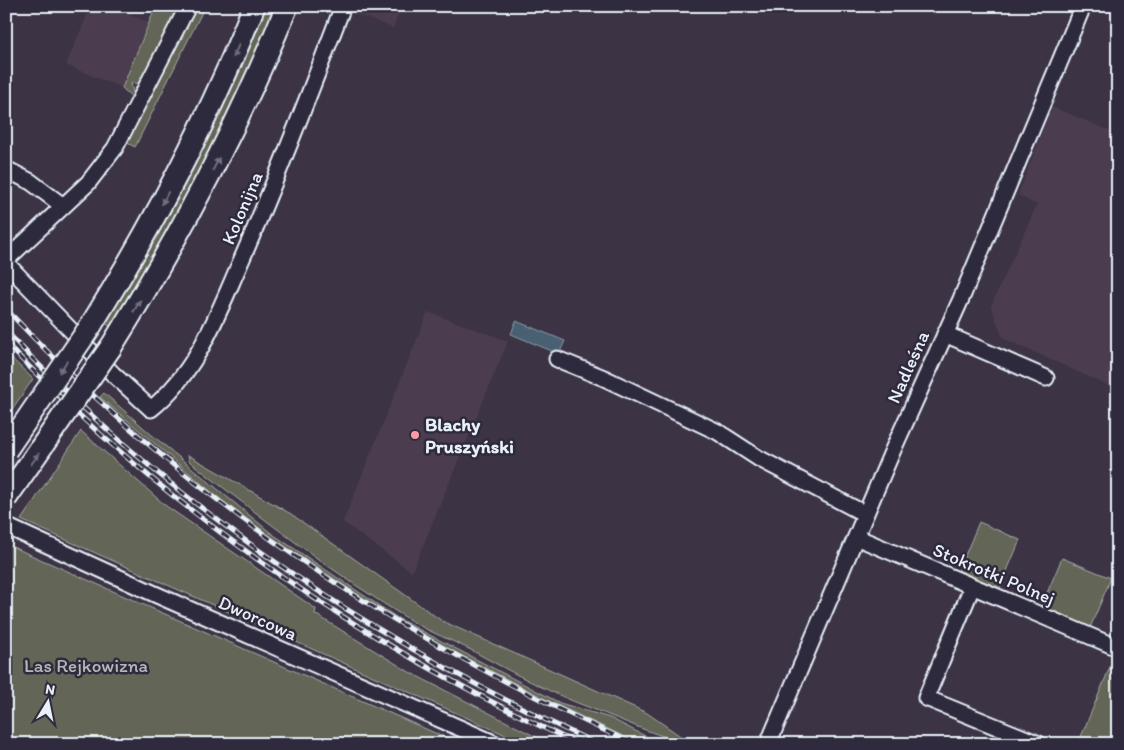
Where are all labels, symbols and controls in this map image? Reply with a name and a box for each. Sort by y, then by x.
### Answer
one-way arrow [231,44,239,58]
one-way arrow [212,156,220,171]
street label: Kolonijna [216,168,268,248]
one-way arrow [161,190,169,205]
one-way arrow [132,299,142,312]
street label: Nadleśna [882,327,934,407]
one-way arrow [58,361,68,374]
place label: Blachy Pruszyński [425,413,514,458]
marker: Blachy Pruszyński [409,429,421,441]
one-way arrow [30,452,40,466]
street label: Stokrotki Polnej [930,538,1058,610]
street label: Dworcowa [215,590,301,646]
park label: Las Rejkowizna [24,654,148,677]
north arrow [22,678,72,728]
text: N [44,680,56,699]

